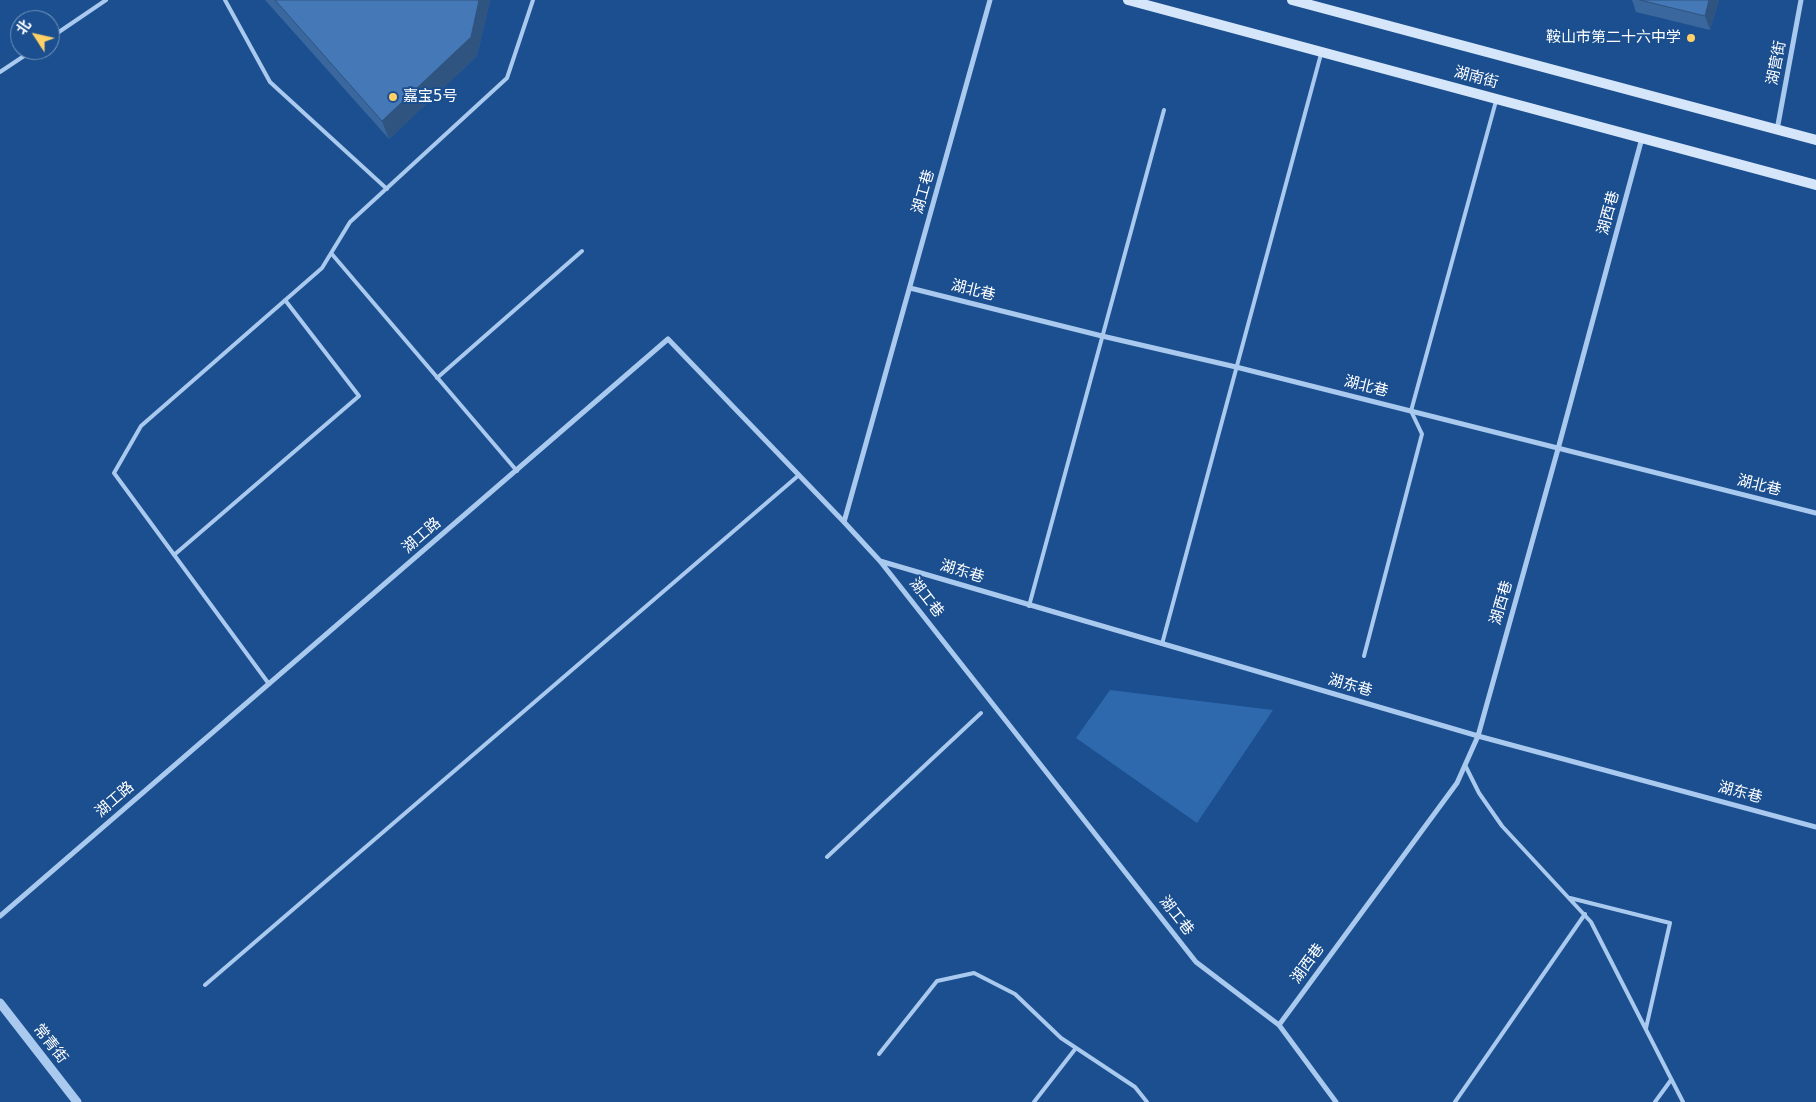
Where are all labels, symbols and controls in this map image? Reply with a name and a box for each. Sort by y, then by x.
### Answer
north arrow [10,10,60,60]
text: 北 [13,17,34,37]
place label: 鞍山市第二十六中学 [1546,29,1681,47]
marker: 鞍山市第二十六中学 [1685,32,1697,44]
street label: 湖营街 [1764,39,1790,87]
street label: 湖南街 [1452,63,1500,93]
place label: 嘉宝5号 [403,88,458,106]
marker: 嘉宝5号 [387,91,399,103]
street label: 湖工巷 [909,168,939,216]
street label: 湖西巷 [1594,189,1624,237]
street label: 湖北巷 [949,277,997,305]
street label: 湖北巷 [1342,373,1390,401]
street label: 湖北巷 [1735,472,1783,500]
street label: 湖工路 [399,514,445,558]
street label: 湖东巷 [938,557,986,587]
street label: 湖工巷 [905,575,947,621]
street label: 湖西巷 [1487,579,1517,627]
street label: 湖东巷 [1326,671,1374,701]
street label: 湖工路 [92,778,138,822]
street label: 湖东巷 [1716,778,1764,808]
street label: 湖工巷 [1155,893,1197,939]
street label: 湖西巷 [1287,941,1329,987]
street label: 常青街 [29,1021,71,1067]

